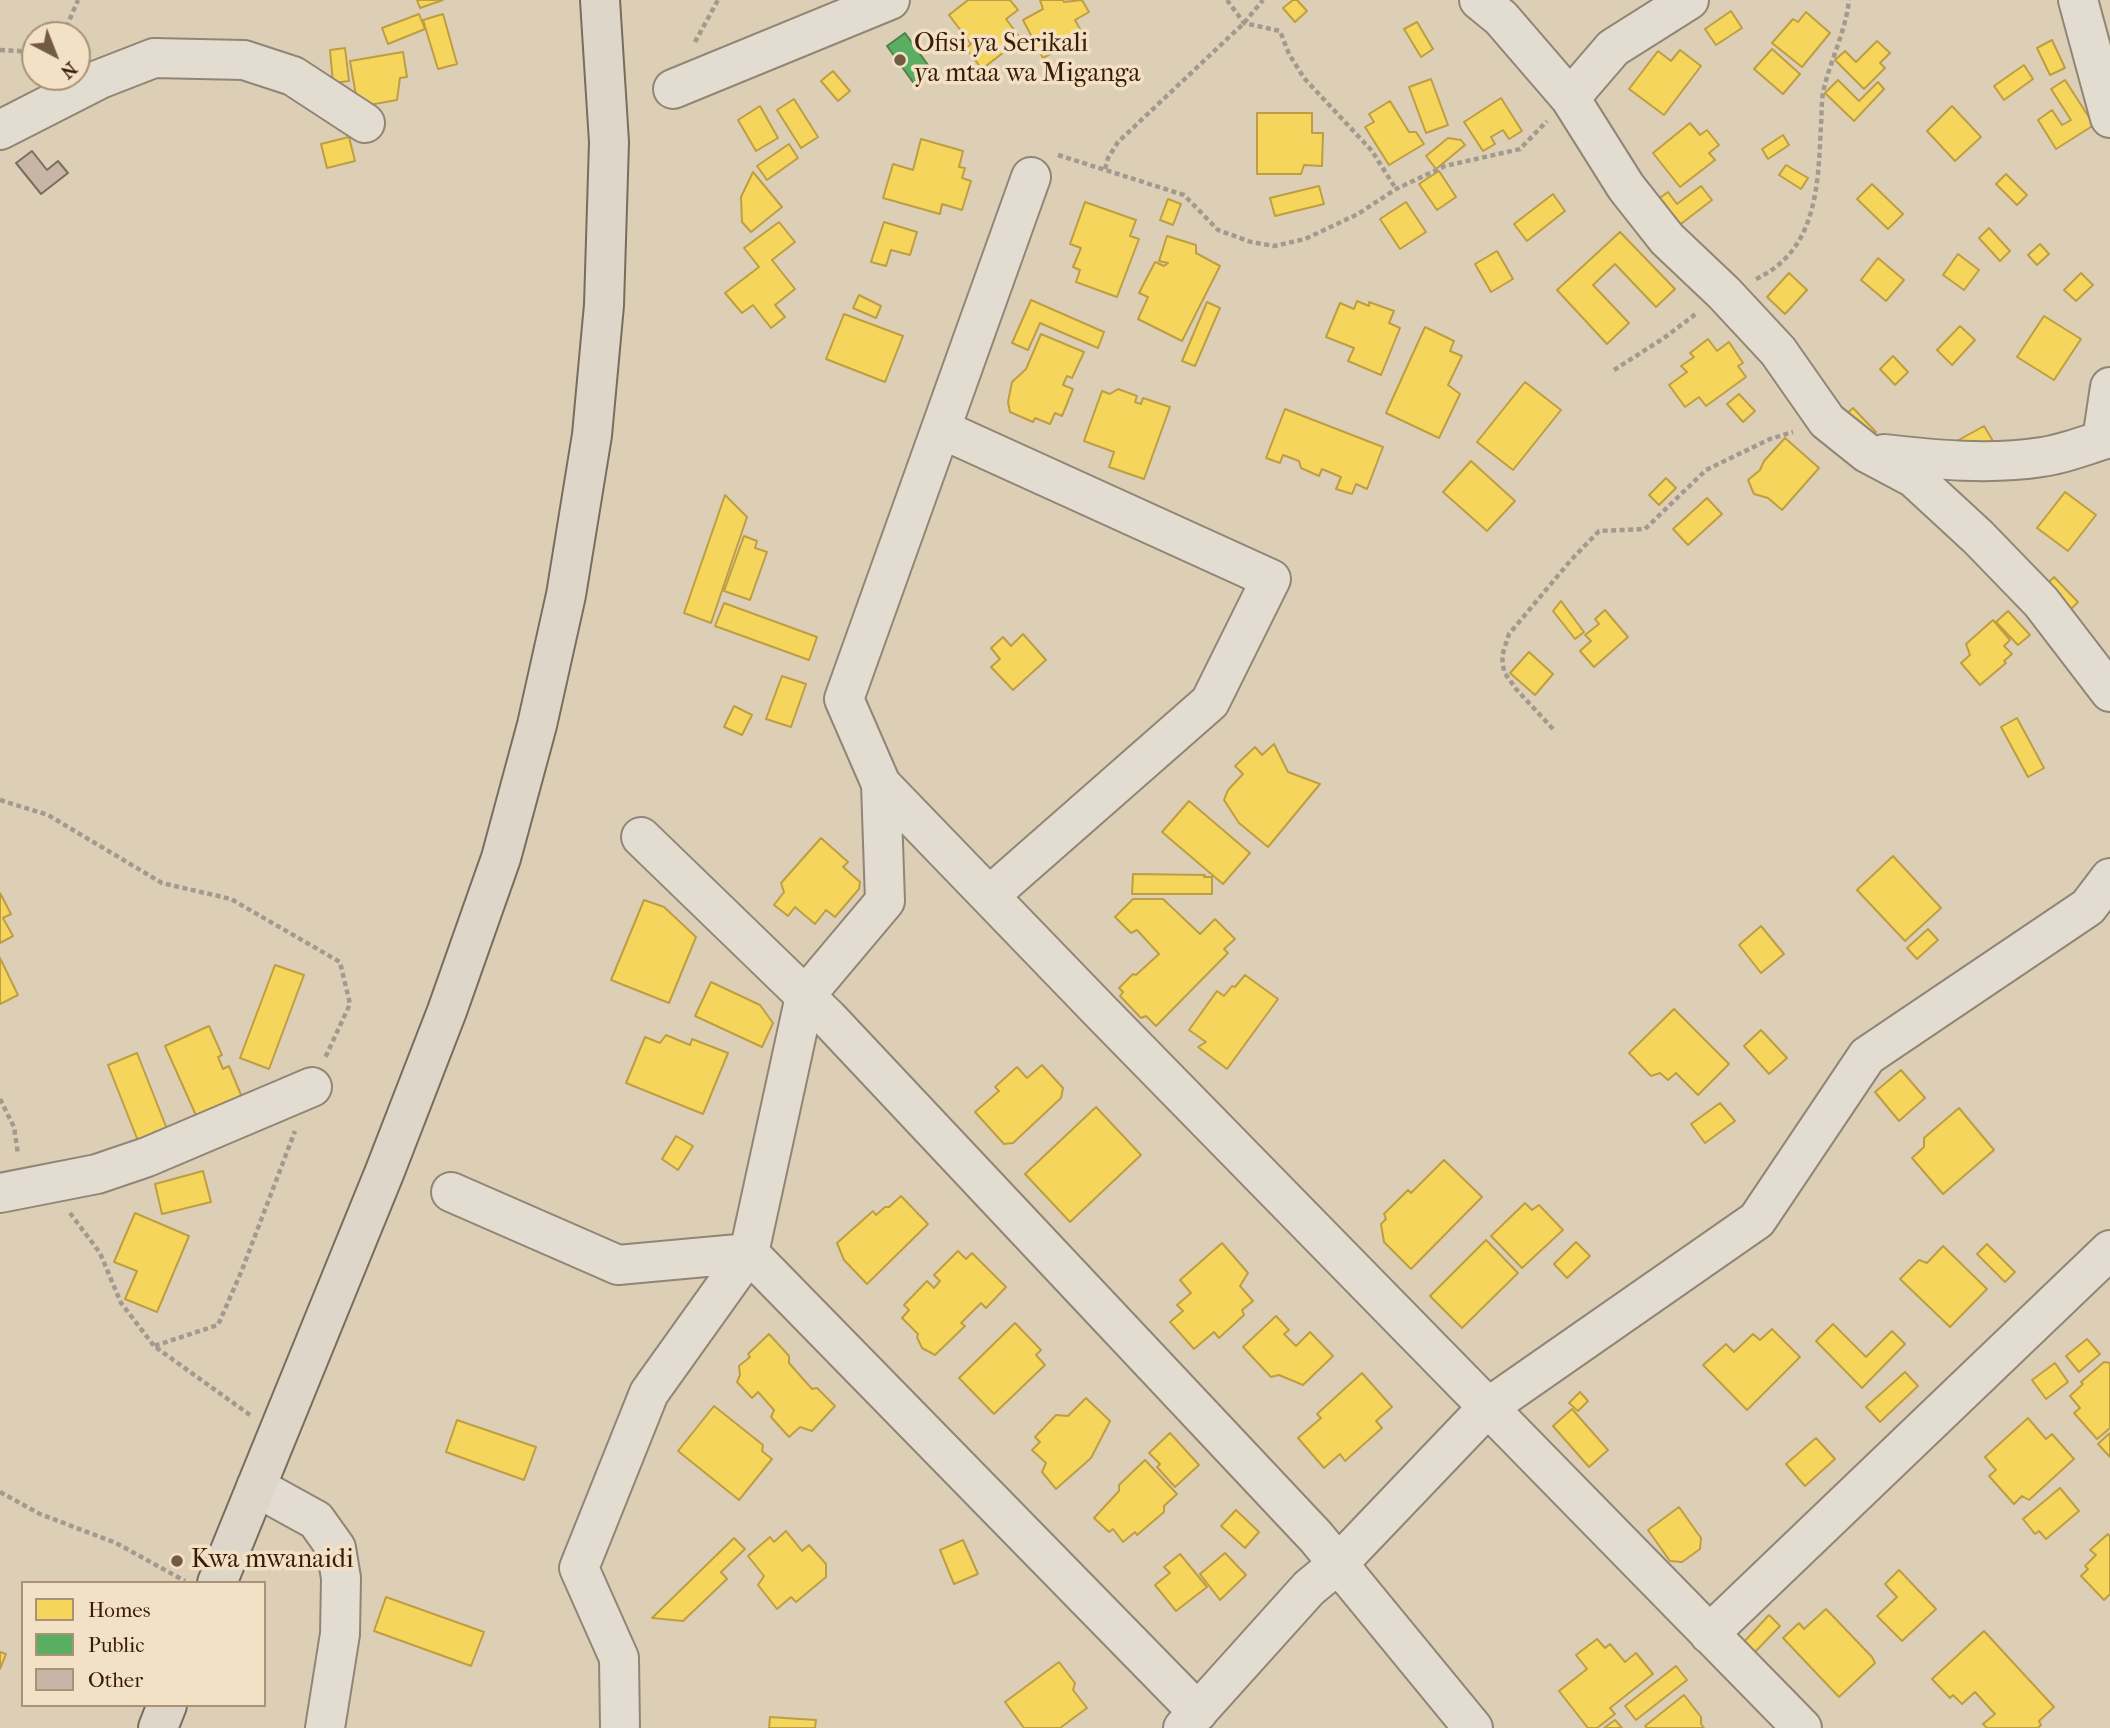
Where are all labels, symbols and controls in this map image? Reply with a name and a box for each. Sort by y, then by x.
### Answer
north arrow [21,21,91,91]
place label: Ofisi ya Serikali ya mtaa wa Miganga [914,29,1140,90]
marker: Ofisi ya Serikali ya mtaa wa Miganga [892,52,908,68]
text: N [56,57,81,83]
place label: Kwa mwanaidi [191,1545,354,1577]
marker: Kwa mwanaidi [169,1553,185,1569]
legend [21,1581,266,1707]
text: Homes [88,1598,150,1622]
text: Public [88,1633,144,1657]
text: Other [88,1668,143,1692]

